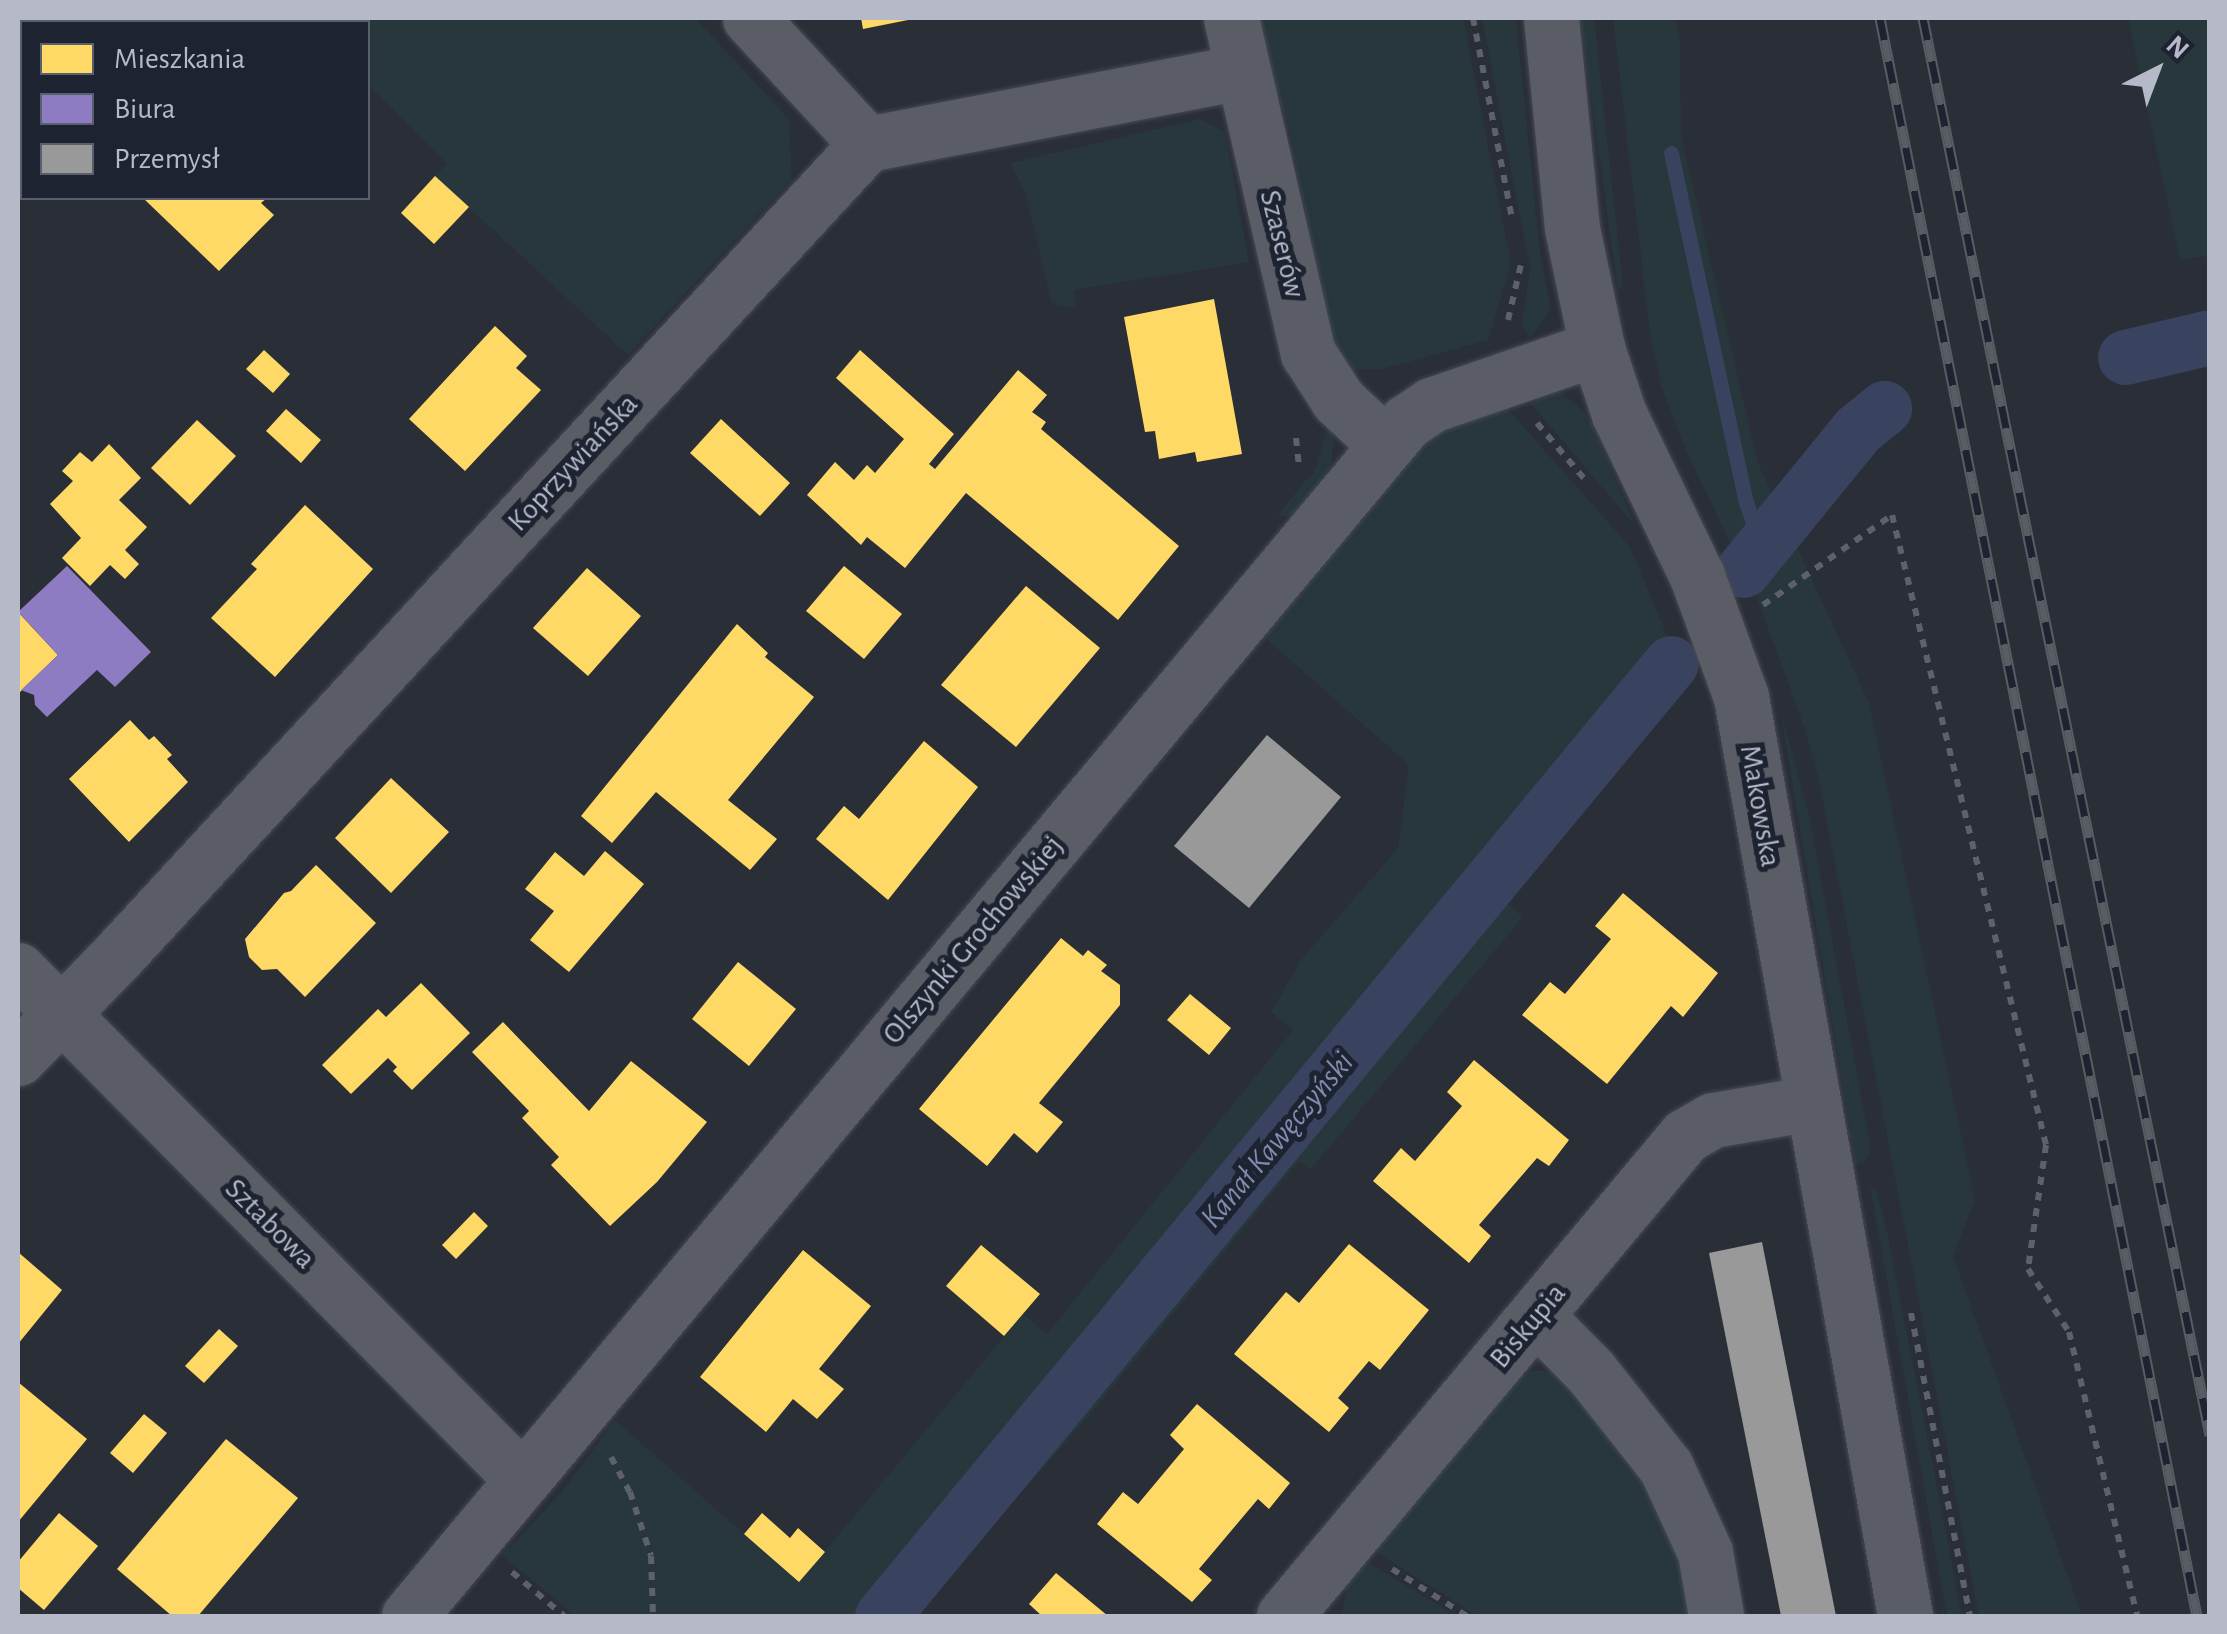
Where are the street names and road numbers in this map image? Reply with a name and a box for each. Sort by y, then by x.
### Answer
street label: Szaserów [1251,187,1313,301]
street label: Koprzywiańska [500,387,646,539]
street label: Makowska [1732,742,1788,870]
street label: Olszynki Grochowskiej [875,828,1071,1052]
street label: Sztabowa [217,1171,323,1277]
street label: Biskupia [1482,1276,1574,1376]

